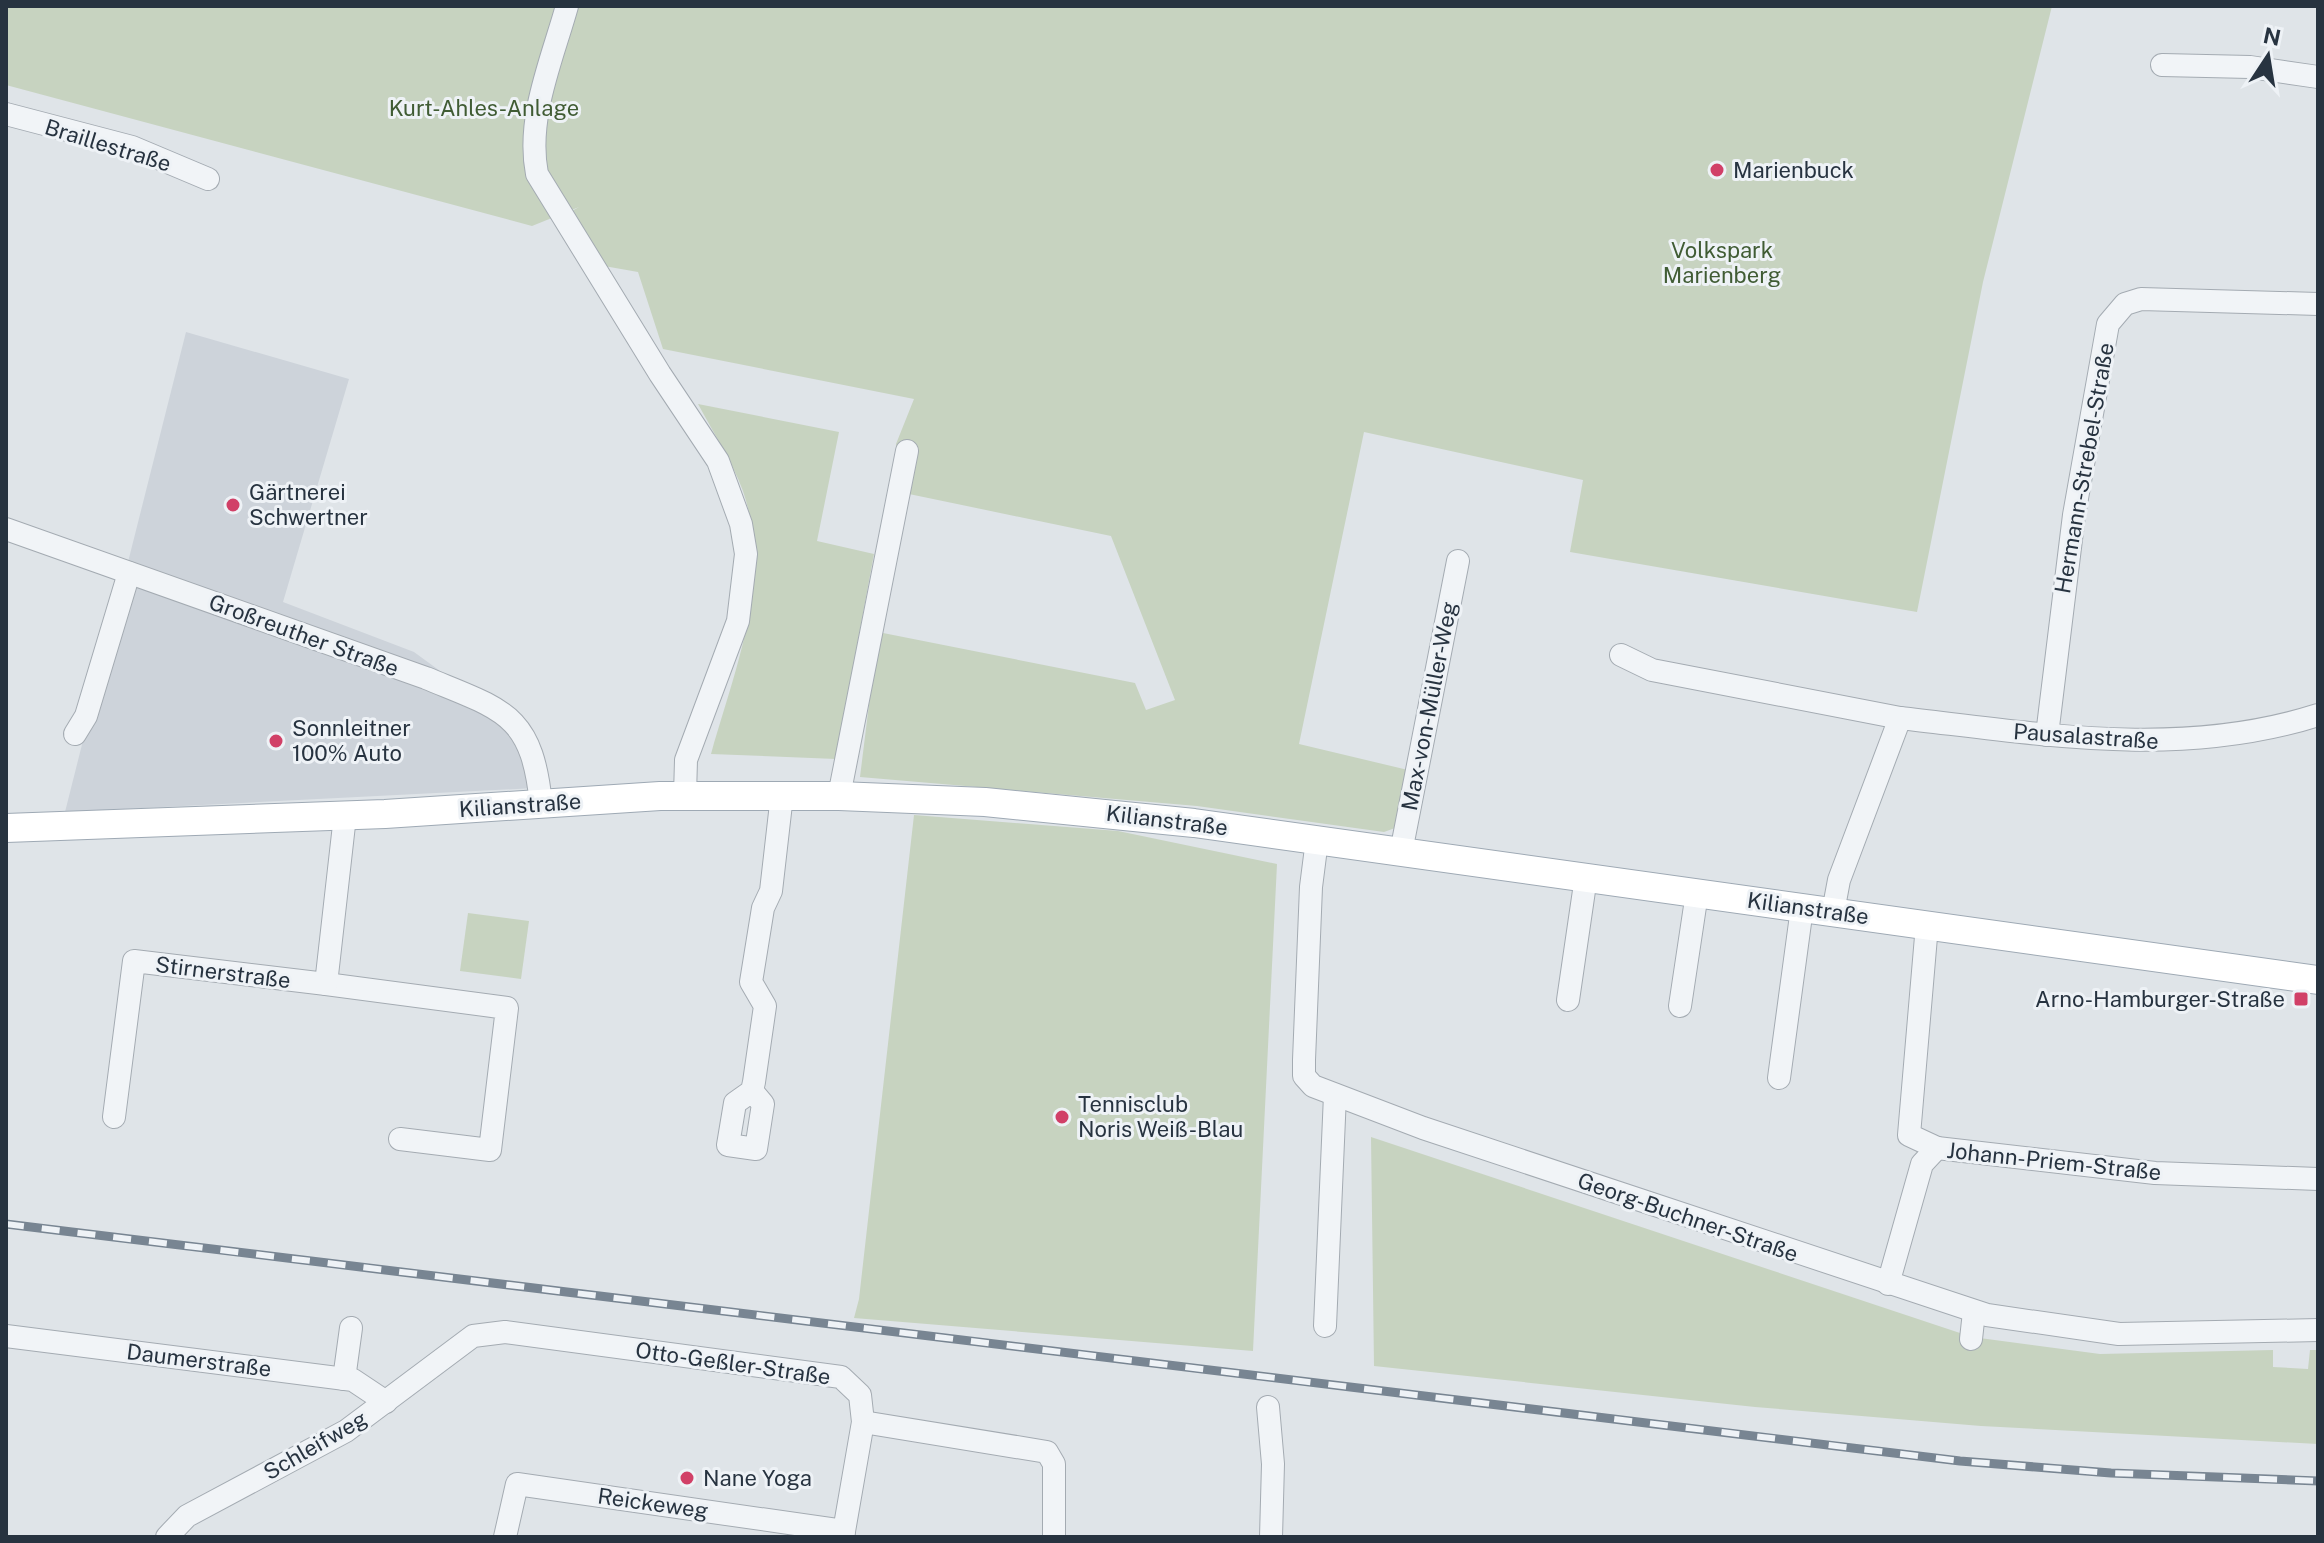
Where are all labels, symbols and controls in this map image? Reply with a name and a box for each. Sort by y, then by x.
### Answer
north arrow [2228,16,2308,96]
text: N [2261,22,2283,51]
park label: Kurt-Ahles-Anlage [389,95,579,121]
street label: Braillestraße [42,113,174,177]
place label: Marienbuck [1733,157,1854,183]
marker: Marienbuck [1708,161,1726,179]
park label: Volkspark Marienberg [1663,237,1781,288]
street label: Hermann-Strebel-Straße [2049,341,2119,595]
place label: Gärtnerei Schwertner [249,479,368,530]
marker: Gärtnerei Schwertner [224,496,242,514]
street label: Großreuther Straße [206,589,402,681]
street label: Max-von-Müller-Weg [1396,599,1462,813]
place label: Sonnleitner 100% Auto [292,715,411,766]
street label: Pausalastraße [2012,718,2160,754]
marker: Sonnleitner 100% Auto [267,732,285,750]
street label: Kilianstraße [458,788,582,822]
street label: Kilianstraße [1105,800,1229,840]
street label: Kilianstraße [1745,887,1871,929]
street label: Stirnerstraße [154,951,292,993]
place label: Arno-Hamburger-Straße [2035,986,2285,1012]
marker: Arno-Hamburger-Straße [2292,990,2310,1008]
place label: Tennisclub Noris Weiß-Blau [1078,1091,1243,1142]
marker: Tennisclub Noris Weiß-Blau [1053,1108,1071,1126]
street label: Johann-Priem-Straße [1945,1137,2163,1185]
street label: Georg-Buchner-Straße [1574,1167,1802,1267]
street label: Otto-Geßler-Straße [634,1336,832,1390]
street label: Daumerstraße [125,1338,273,1382]
street label: Schleifweg [259,1405,371,1485]
place label: Nane Yoga [703,1465,812,1491]
marker: Nane Yoga [678,1469,696,1487]
street label: Reickeweg [596,1482,710,1524]

